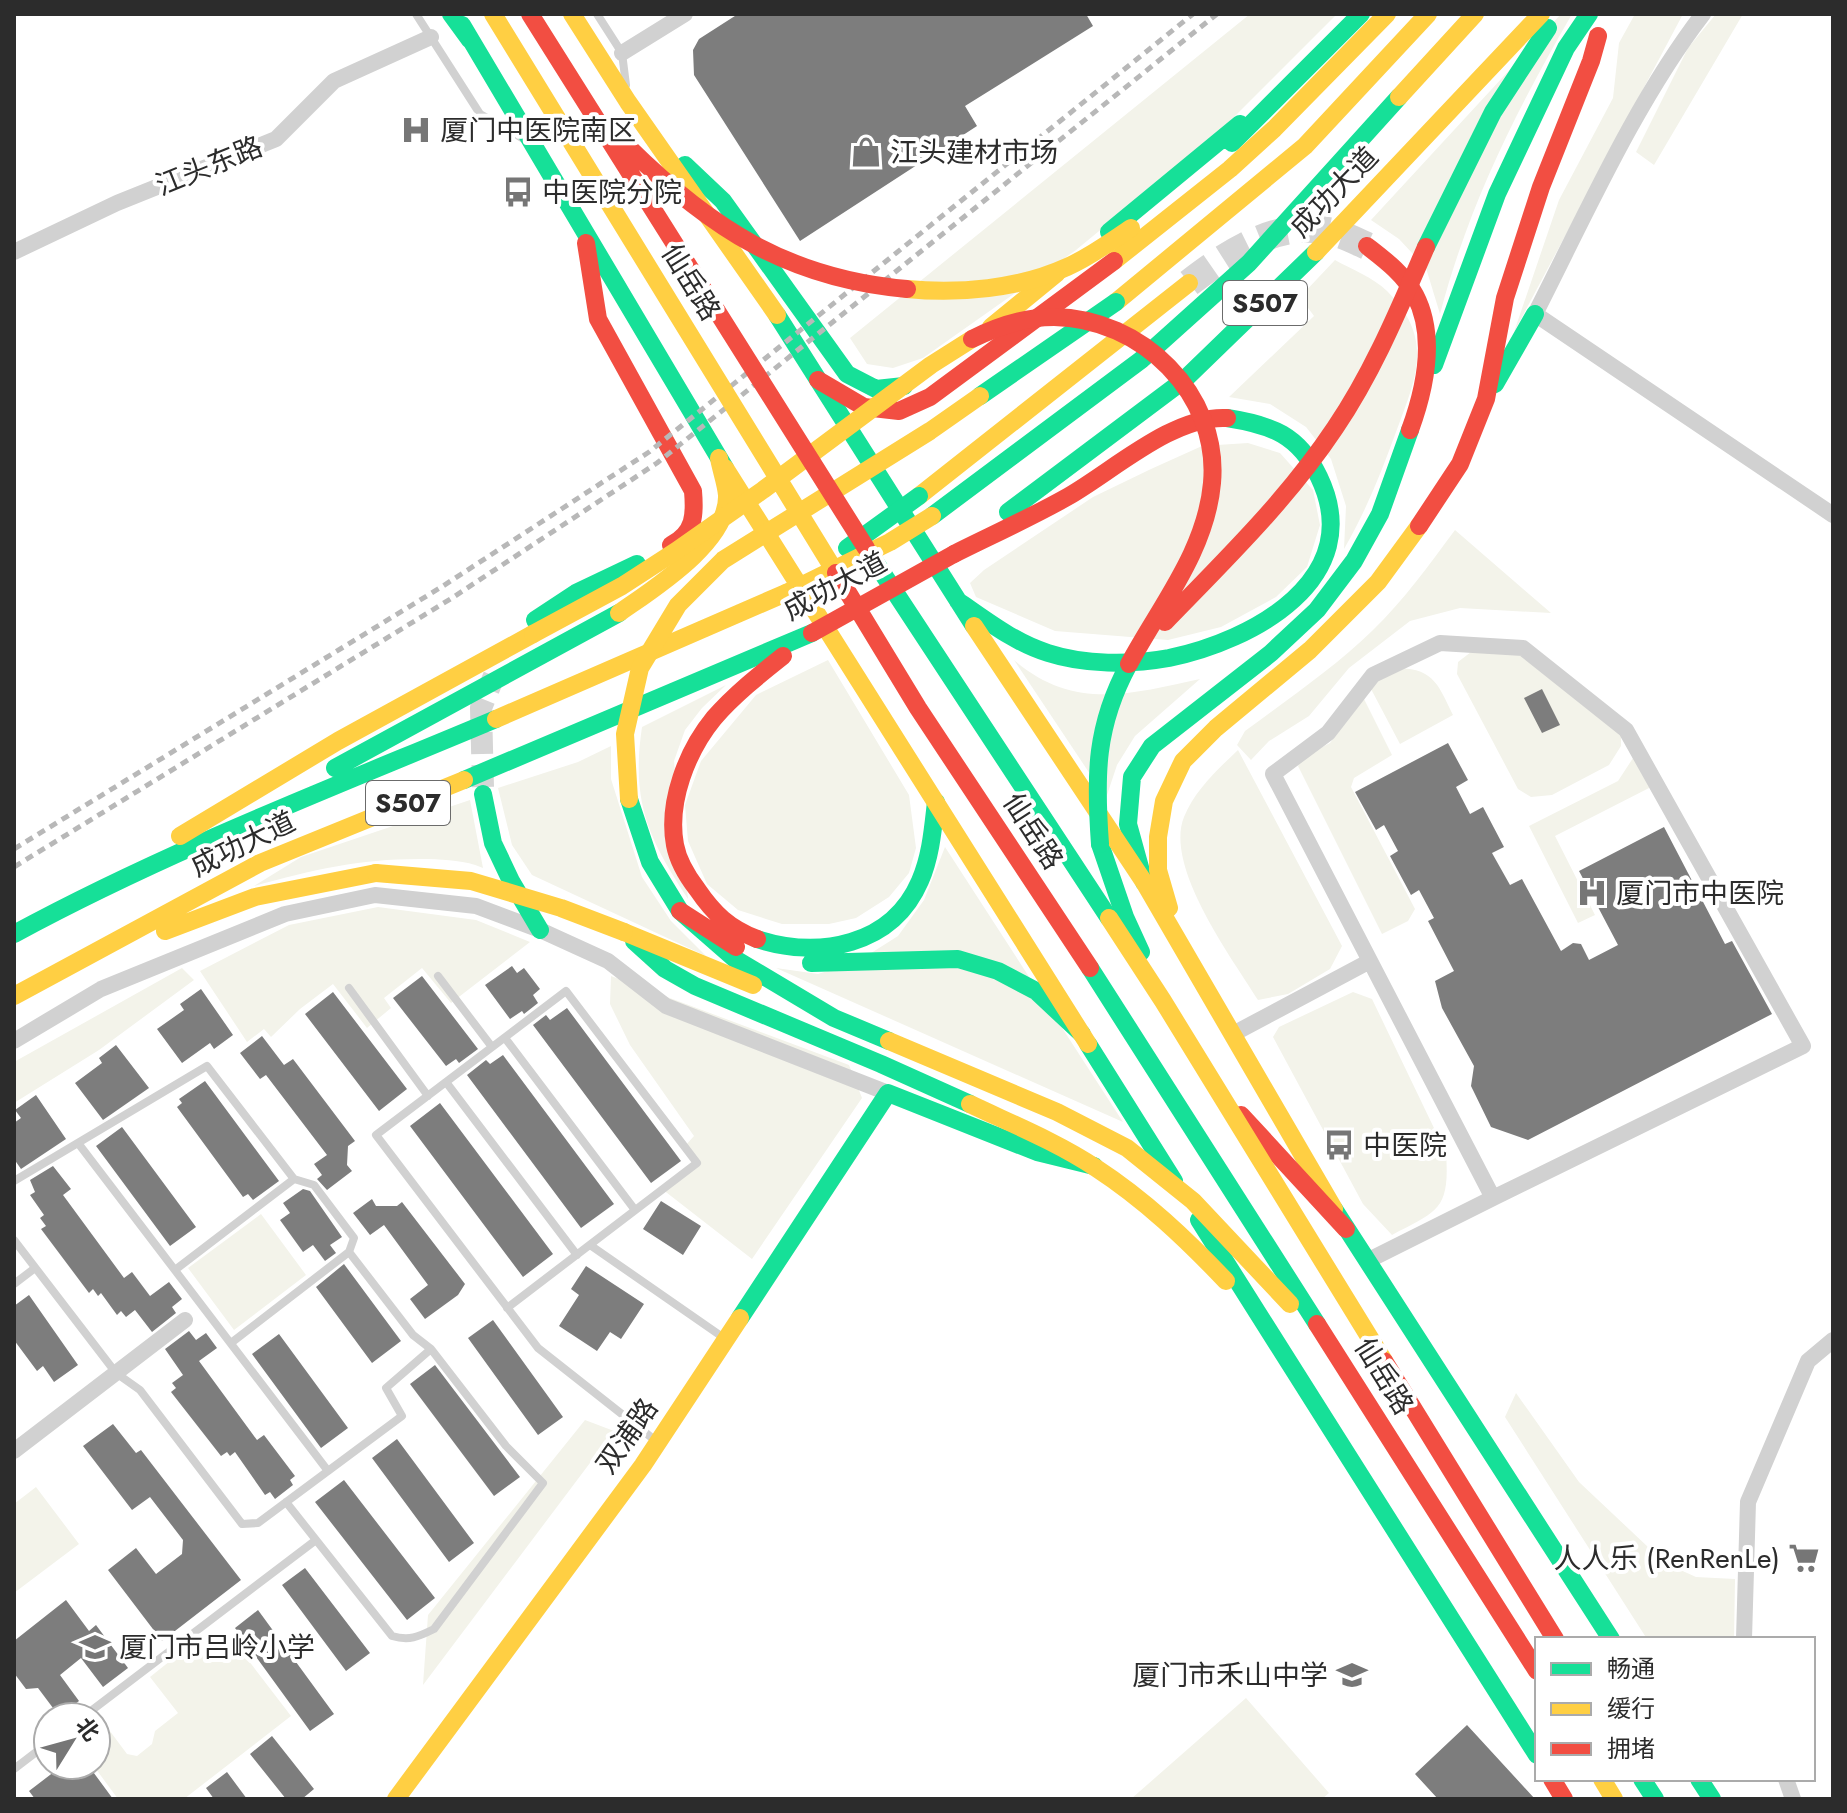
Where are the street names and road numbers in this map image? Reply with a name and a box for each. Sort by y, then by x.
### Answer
street label: 江头东路 [149,126,269,206]
street label: 成功大道 [1280,137,1388,247]
street label: 仙岳路 [651,236,731,328]
road number: S507 [1223,281,1307,325]
street label: 成功大道 [776,542,894,630]
road number: S507 [366,781,450,825]
street label: 仙岳路 [993,785,1073,877]
street label: 成功大道 [184,801,302,887]
street label: 仙岳路 [1344,1330,1424,1422]
street label: 双浦路 [586,1390,668,1482]

